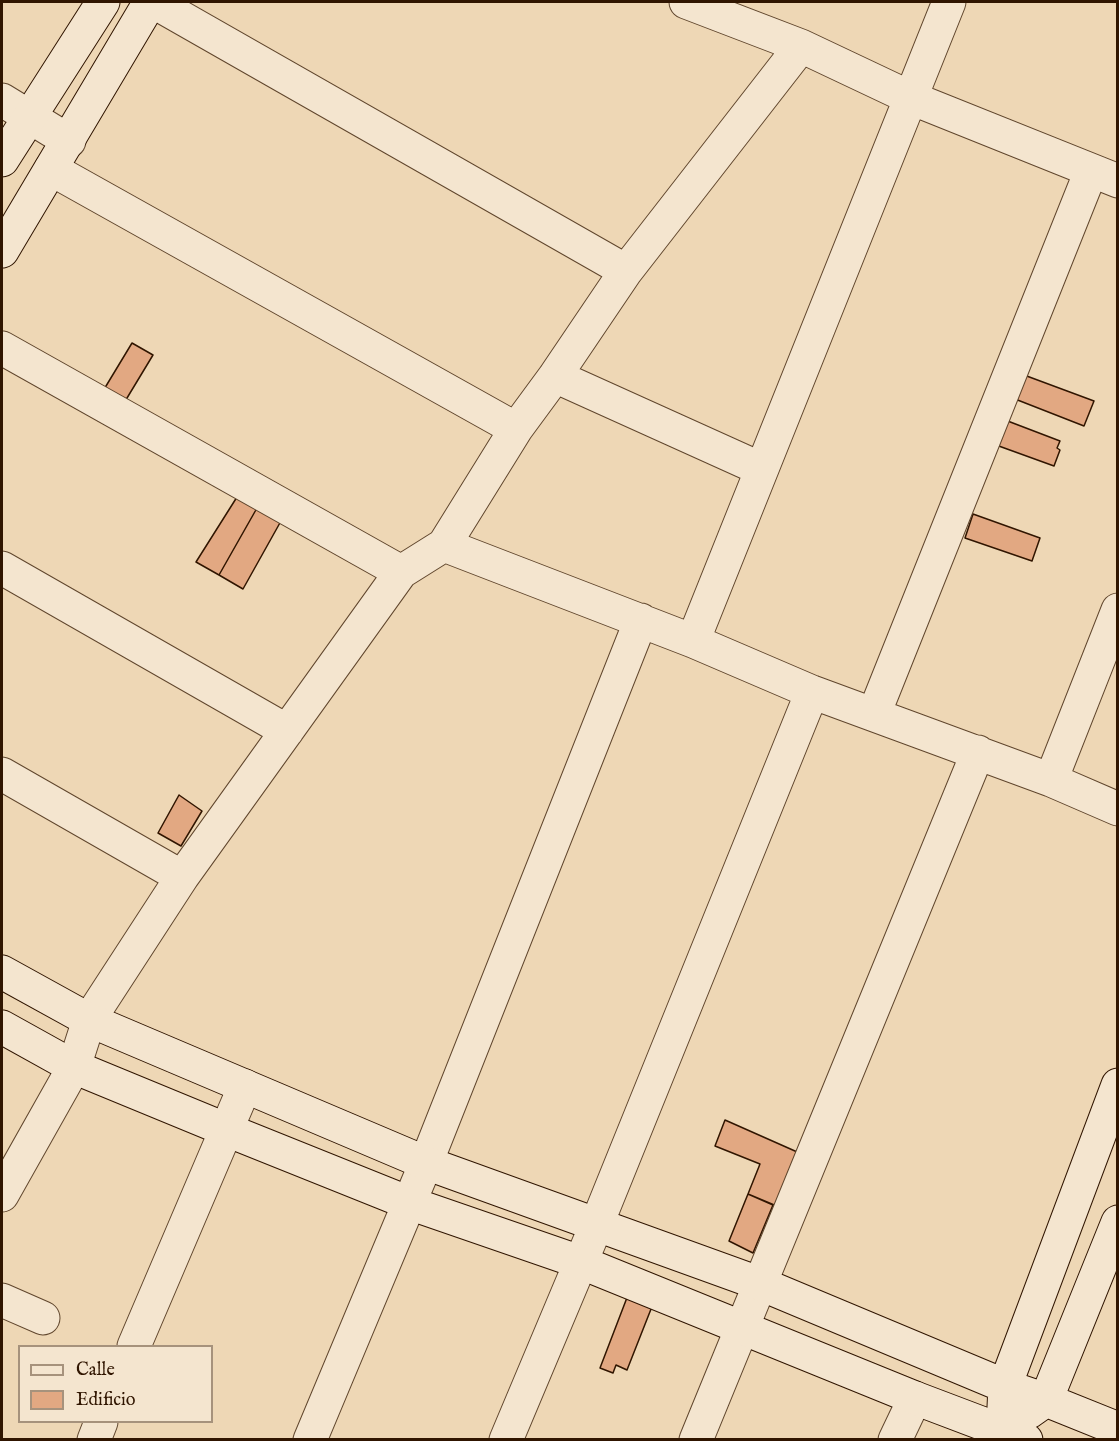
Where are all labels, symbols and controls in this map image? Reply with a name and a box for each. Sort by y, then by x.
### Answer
legend [18,1345,213,1423]
text: Calle [76,1359,115,1382]
text: Edificio [76,1389,136,1412]

